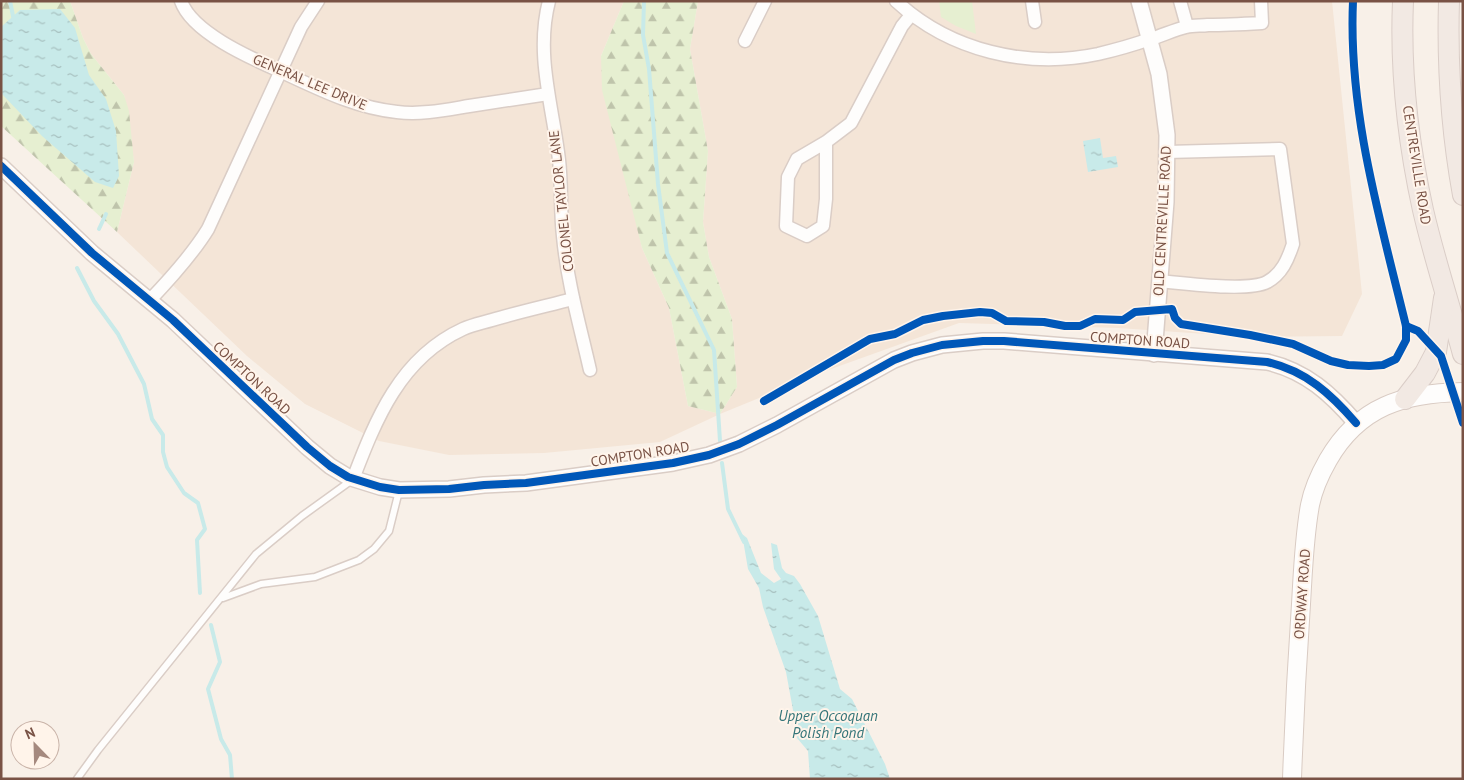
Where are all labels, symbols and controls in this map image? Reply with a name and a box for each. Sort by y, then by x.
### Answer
street label: GENERAL LEE DRIVE [250,50,370,114]
street label: CENTREVILLE ROAD [1399,104,1435,226]
street label: COLONEL TAYLOR LANE [545,129,577,273]
street label: OLD CENTREVILLE ROAD [1149,145,1175,297]
street label: COMPTON ROAD [1089,328,1191,352]
street label: COMPTON ROAD [209,337,295,419]
street label: COMPTON ROAD [589,437,691,471]
street label: ORDWAY ROAD [1290,548,1314,640]
water label: Upper Occoquan Polish Pond [778,706,878,742]
north arrow [10,720,60,770]
text: N [22,723,38,743]

